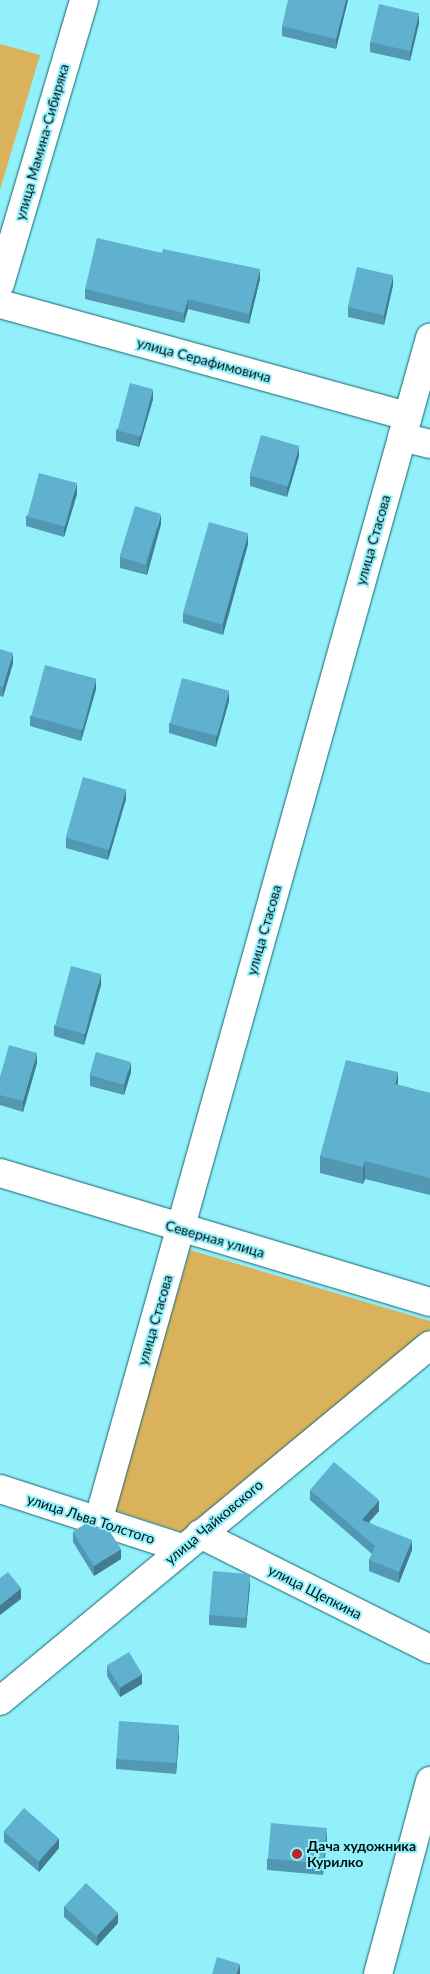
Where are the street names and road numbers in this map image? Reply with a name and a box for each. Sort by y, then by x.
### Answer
street label: улица Мамина-Сибиряка [12,62,72,222]
street label: улица Серафимовича [135,334,273,386]
street label: улица Стасова [352,493,394,587]
street label: улица Стасова [243,883,285,977]
street label: Северная улица [163,1217,267,1261]
street label: улица Стасова [134,1273,176,1367]
street label: улица Чайковского [162,1476,266,1568]
street label: улица Льва Толстого [25,1490,157,1548]
street label: улица Щепкина [266,1561,364,1623]

